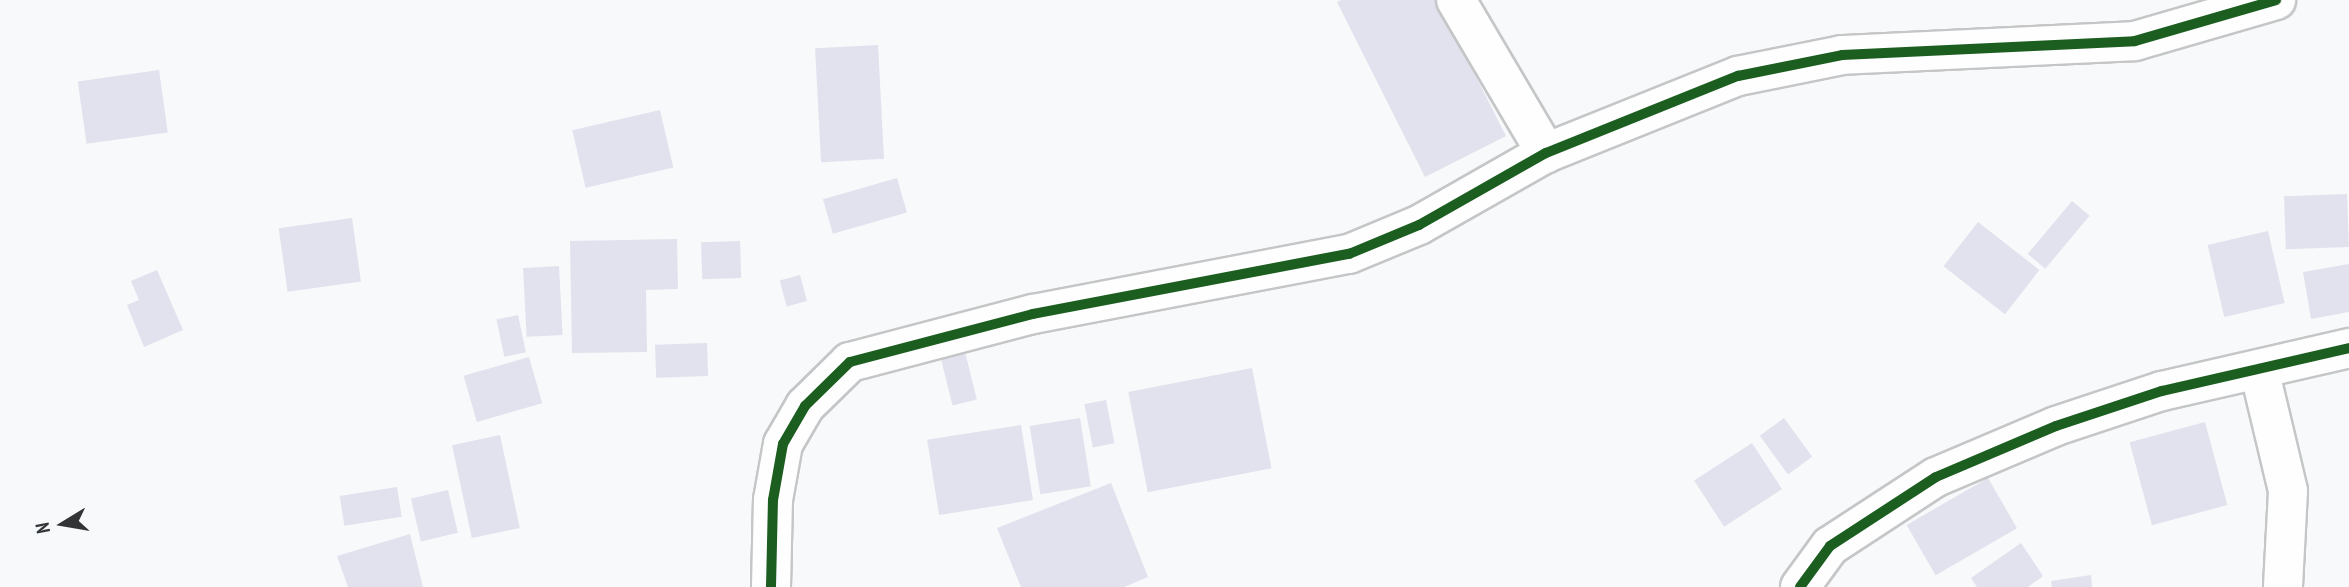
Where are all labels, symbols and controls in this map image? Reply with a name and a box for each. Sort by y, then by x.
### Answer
north arrow [28,489,98,559]
text: N [30,521,55,535]

